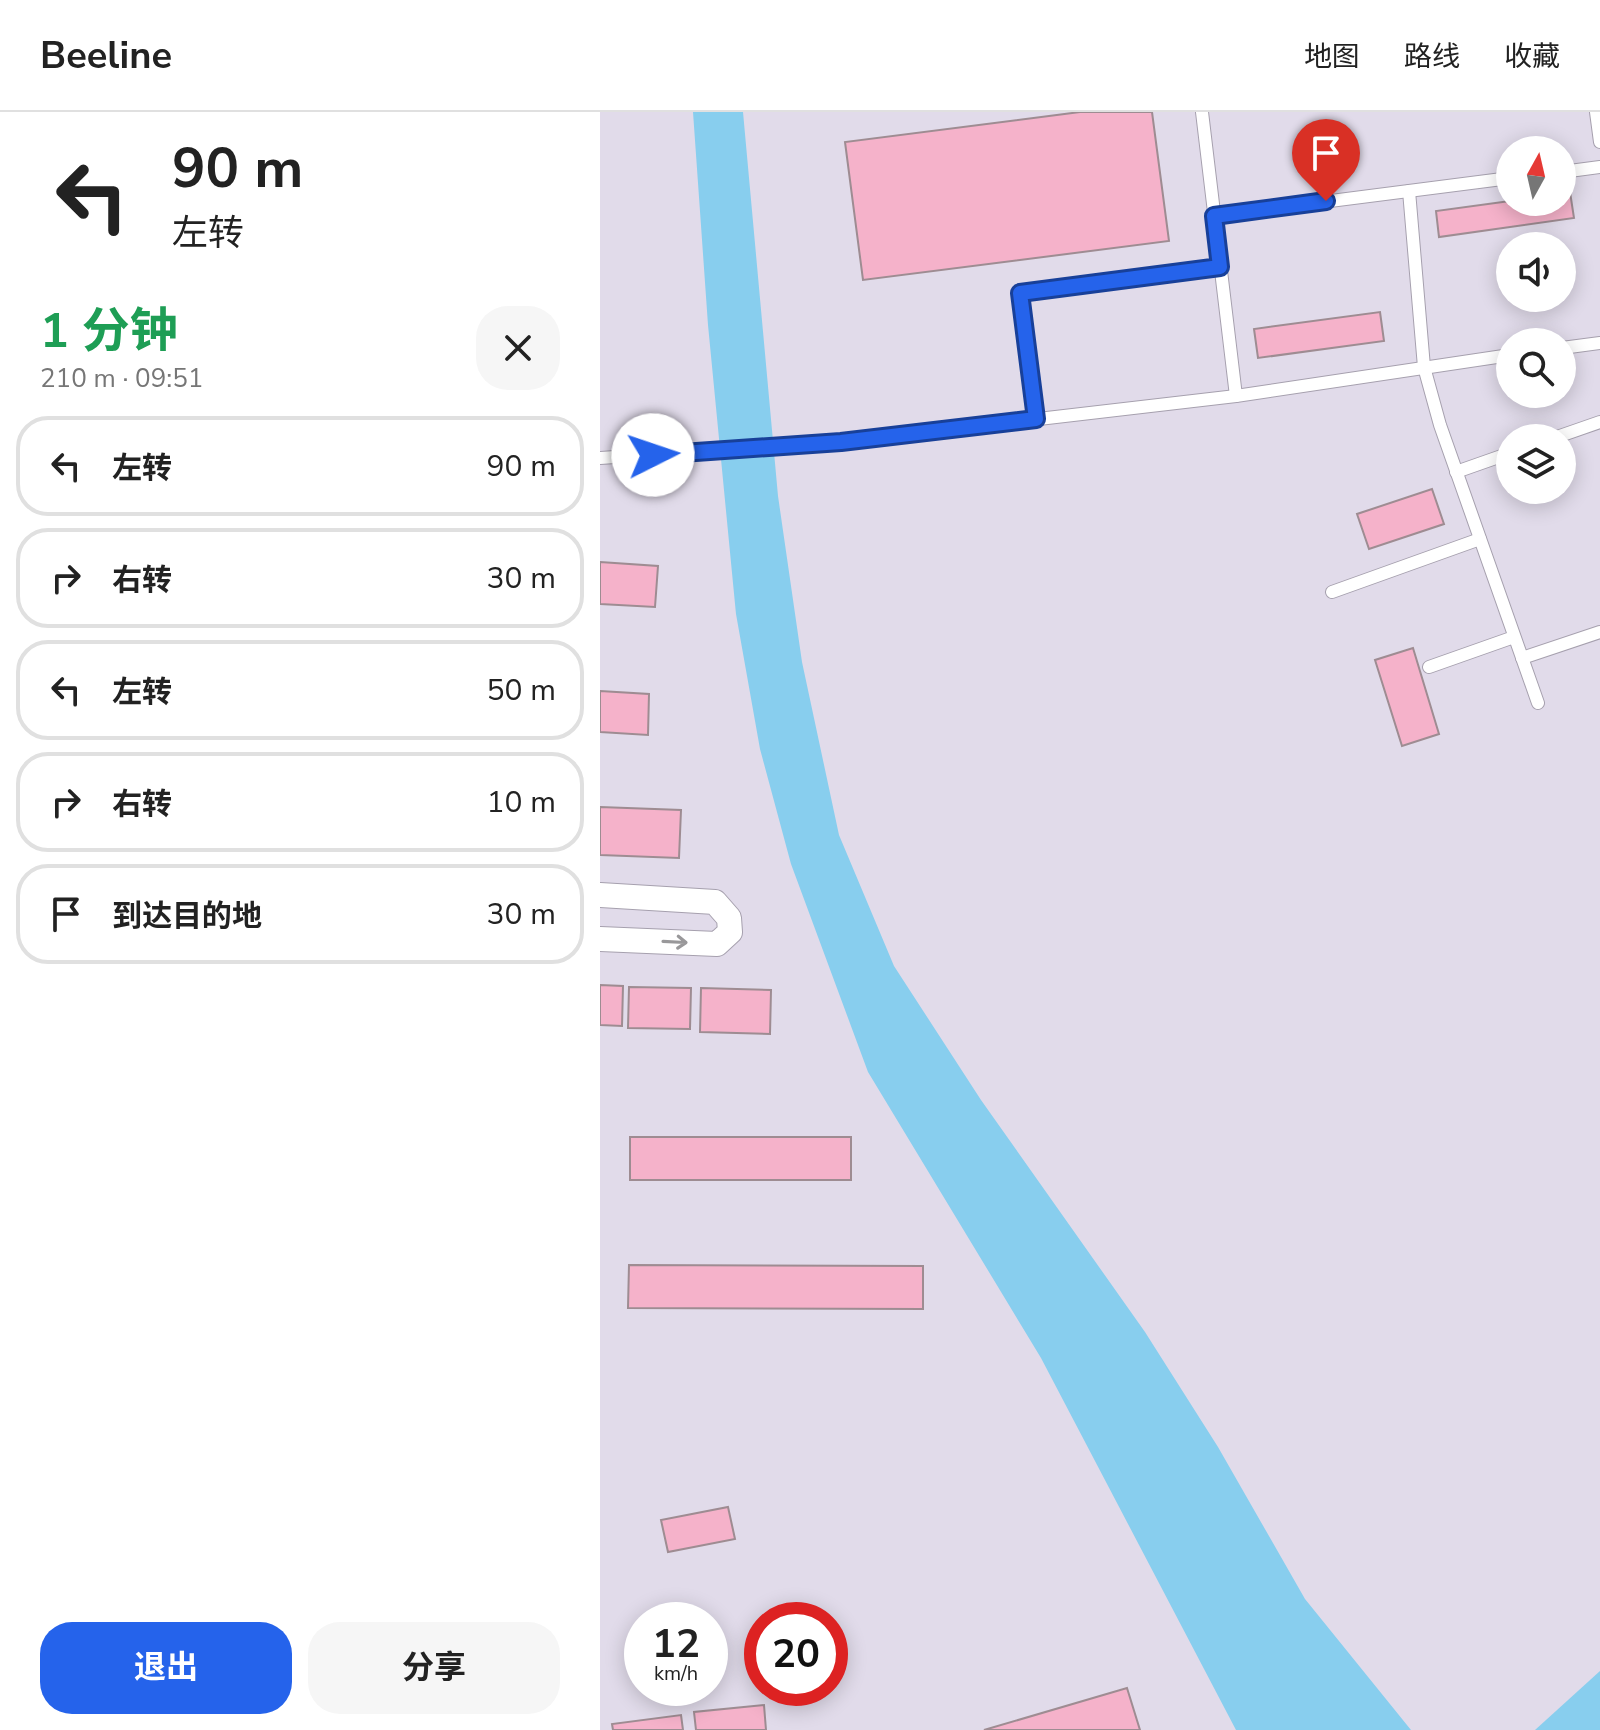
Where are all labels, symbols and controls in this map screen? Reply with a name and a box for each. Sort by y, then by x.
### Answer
text: Beeline [40,30,172,81]
text: 地图 [1304,38,1360,76]
text: 路线 [1404,38,1460,76]
text: 收藏 [1504,38,1560,76]
pin [1292,119,1360,201]
text: 90 m [172,130,303,207]
icon: arrive [1304,131,1348,175]
north arrow [1496,136,1576,216]
map controls [1496,136,1576,504]
icon: left [40,144,144,248]
text: 左转 [172,209,244,258]
button: sound [1496,232,1576,312]
text: 1 分钟 [40,298,178,364]
button: close [476,306,560,390]
button: search [1496,328,1576,408]
text: 210 m · 09:51 [40,361,203,396]
position arrow [611,413,695,497]
button: layers [1496,424,1576,504]
icon: left [44,444,88,488]
text: 90 m [487,446,556,487]
text: 左转 [112,448,172,489]
icon: right [44,556,88,600]
text: 30 m [487,558,556,599]
text: 右转 [112,560,172,601]
icon: left [44,668,88,712]
text: 50 m [487,670,556,711]
text: 左转 [112,672,172,713]
icon: right [44,780,88,824]
text: 10 m [487,782,556,823]
text: 右转 [112,784,172,825]
icon: arrive [44,892,88,936]
text: 30 m [487,894,556,935]
text: 到达目的地 [112,896,262,937]
one-way arrow [661,935,688,950]
speed limit sign: 20 [744,1602,848,1706]
text: 12 [652,1617,700,1671]
button: 退出 [40,1622,292,1714]
button: 分享 [308,1622,560,1714]
text: km/h [654,1660,698,1687]

